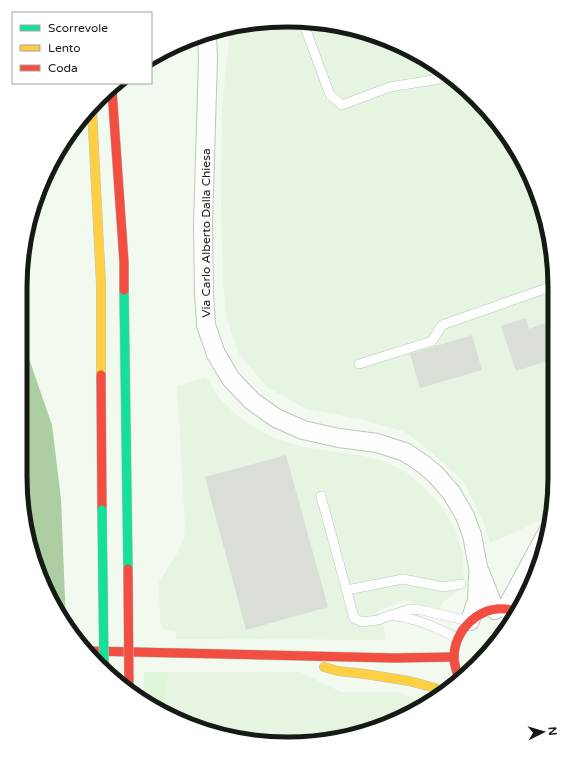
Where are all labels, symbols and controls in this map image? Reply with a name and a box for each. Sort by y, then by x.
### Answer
legend [12,12,152,84]
text: Scorrevole [48,21,108,35]
text: Lento [48,41,81,55]
text: Coda [48,61,78,75]
street label: Via Carlo Alberto Dalla Chiesa [199,148,213,318]
north arrow [523,712,563,752]
text: N [546,726,559,736]

